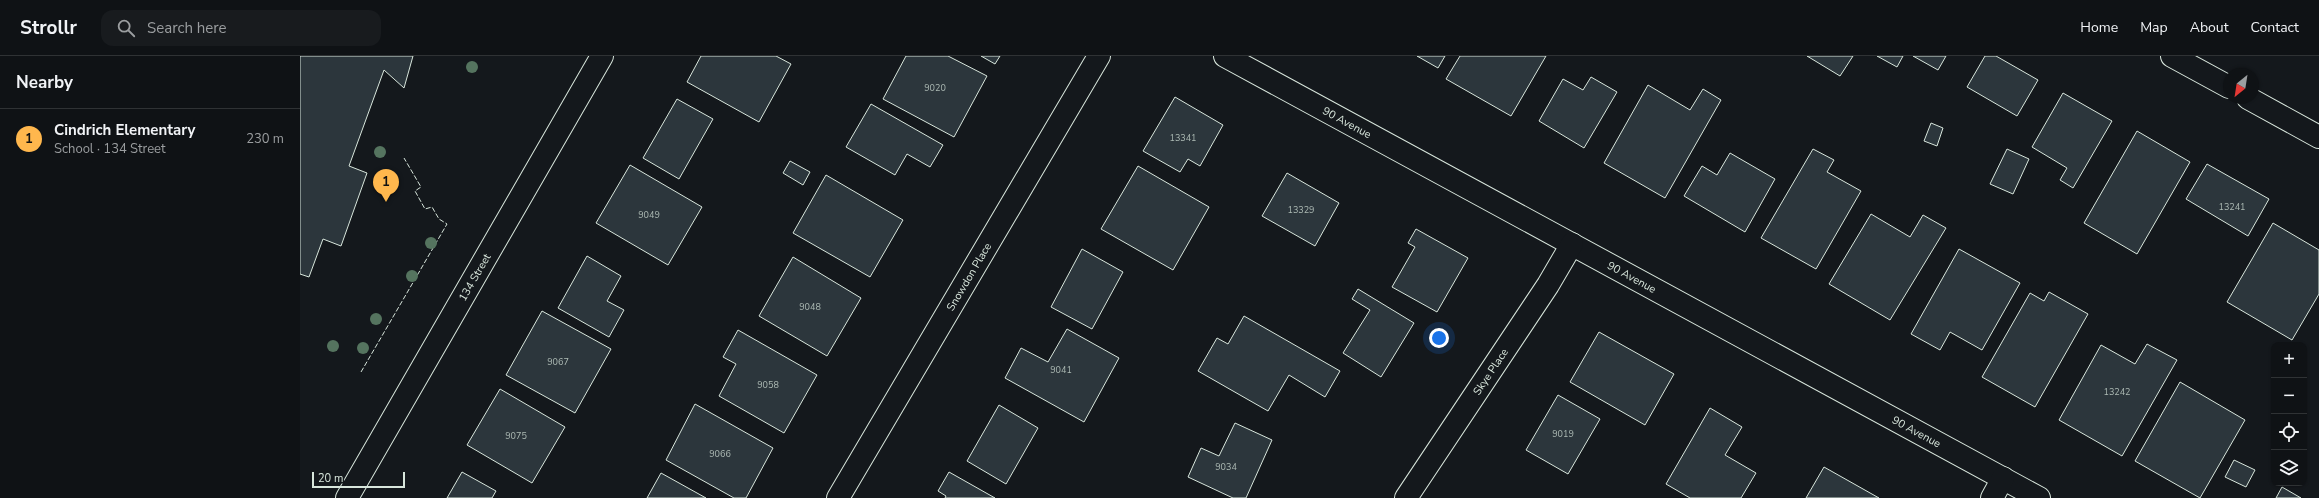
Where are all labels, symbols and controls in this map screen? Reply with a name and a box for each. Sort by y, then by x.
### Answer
search box [101,10,381,46]
text: Strollr [20,15,77,41]
icon: search [115,17,137,39]
text: Search here [147,18,227,38]
text: Home [2080,18,2118,37]
text: Map [2140,18,2168,37]
text: About [2190,18,2229,37]
text: Contact [2251,18,2299,37]
north arrow [2223,68,2259,104]
text: Nearby [16,71,73,94]
house number: 9020 [924,82,946,94]
street label: 90 Avenue [1320,103,1374,142]
text: Cindrich Elementary [54,120,195,140]
text: 1 [25,130,33,148]
text: 230 m [246,130,284,148]
house number: 13341 [1169,132,1197,144]
text: School · 134 Street [54,140,166,158]
pin: 1 [373,169,399,202]
house number: 13241 [2218,201,2246,213]
house number: 13329 [1287,204,1315,216]
house number: 9049 [638,209,660,221]
street label: Snowdon Place [943,240,995,314]
street label: 134 Street [455,250,494,304]
street label: 90 Avenue [1605,258,1659,296]
house number: 9048 [799,301,821,313]
your location [1429,328,1449,348]
map controls [2271,342,2307,486]
button: + [2271,342,2307,378]
street label: Skye Place [1469,345,1511,398]
house number: 9067 [547,356,569,368]
house number: 9041 [1050,364,1072,376]
button: − [2271,378,2307,414]
house number: 9058 [757,379,779,391]
house number: 13242 [2103,386,2131,398]
street label: 90 Avenue [1890,412,1944,451]
button: locate [2271,414,2307,450]
house number: 9019 [1552,428,1574,440]
house number: 9075 [505,430,527,442]
house number: 9066 [709,448,731,460]
button: layers [2271,450,2307,486]
house number: 9034 [1215,461,1237,473]
scale bar [312,470,405,489]
text: 20 m [318,471,343,486]

